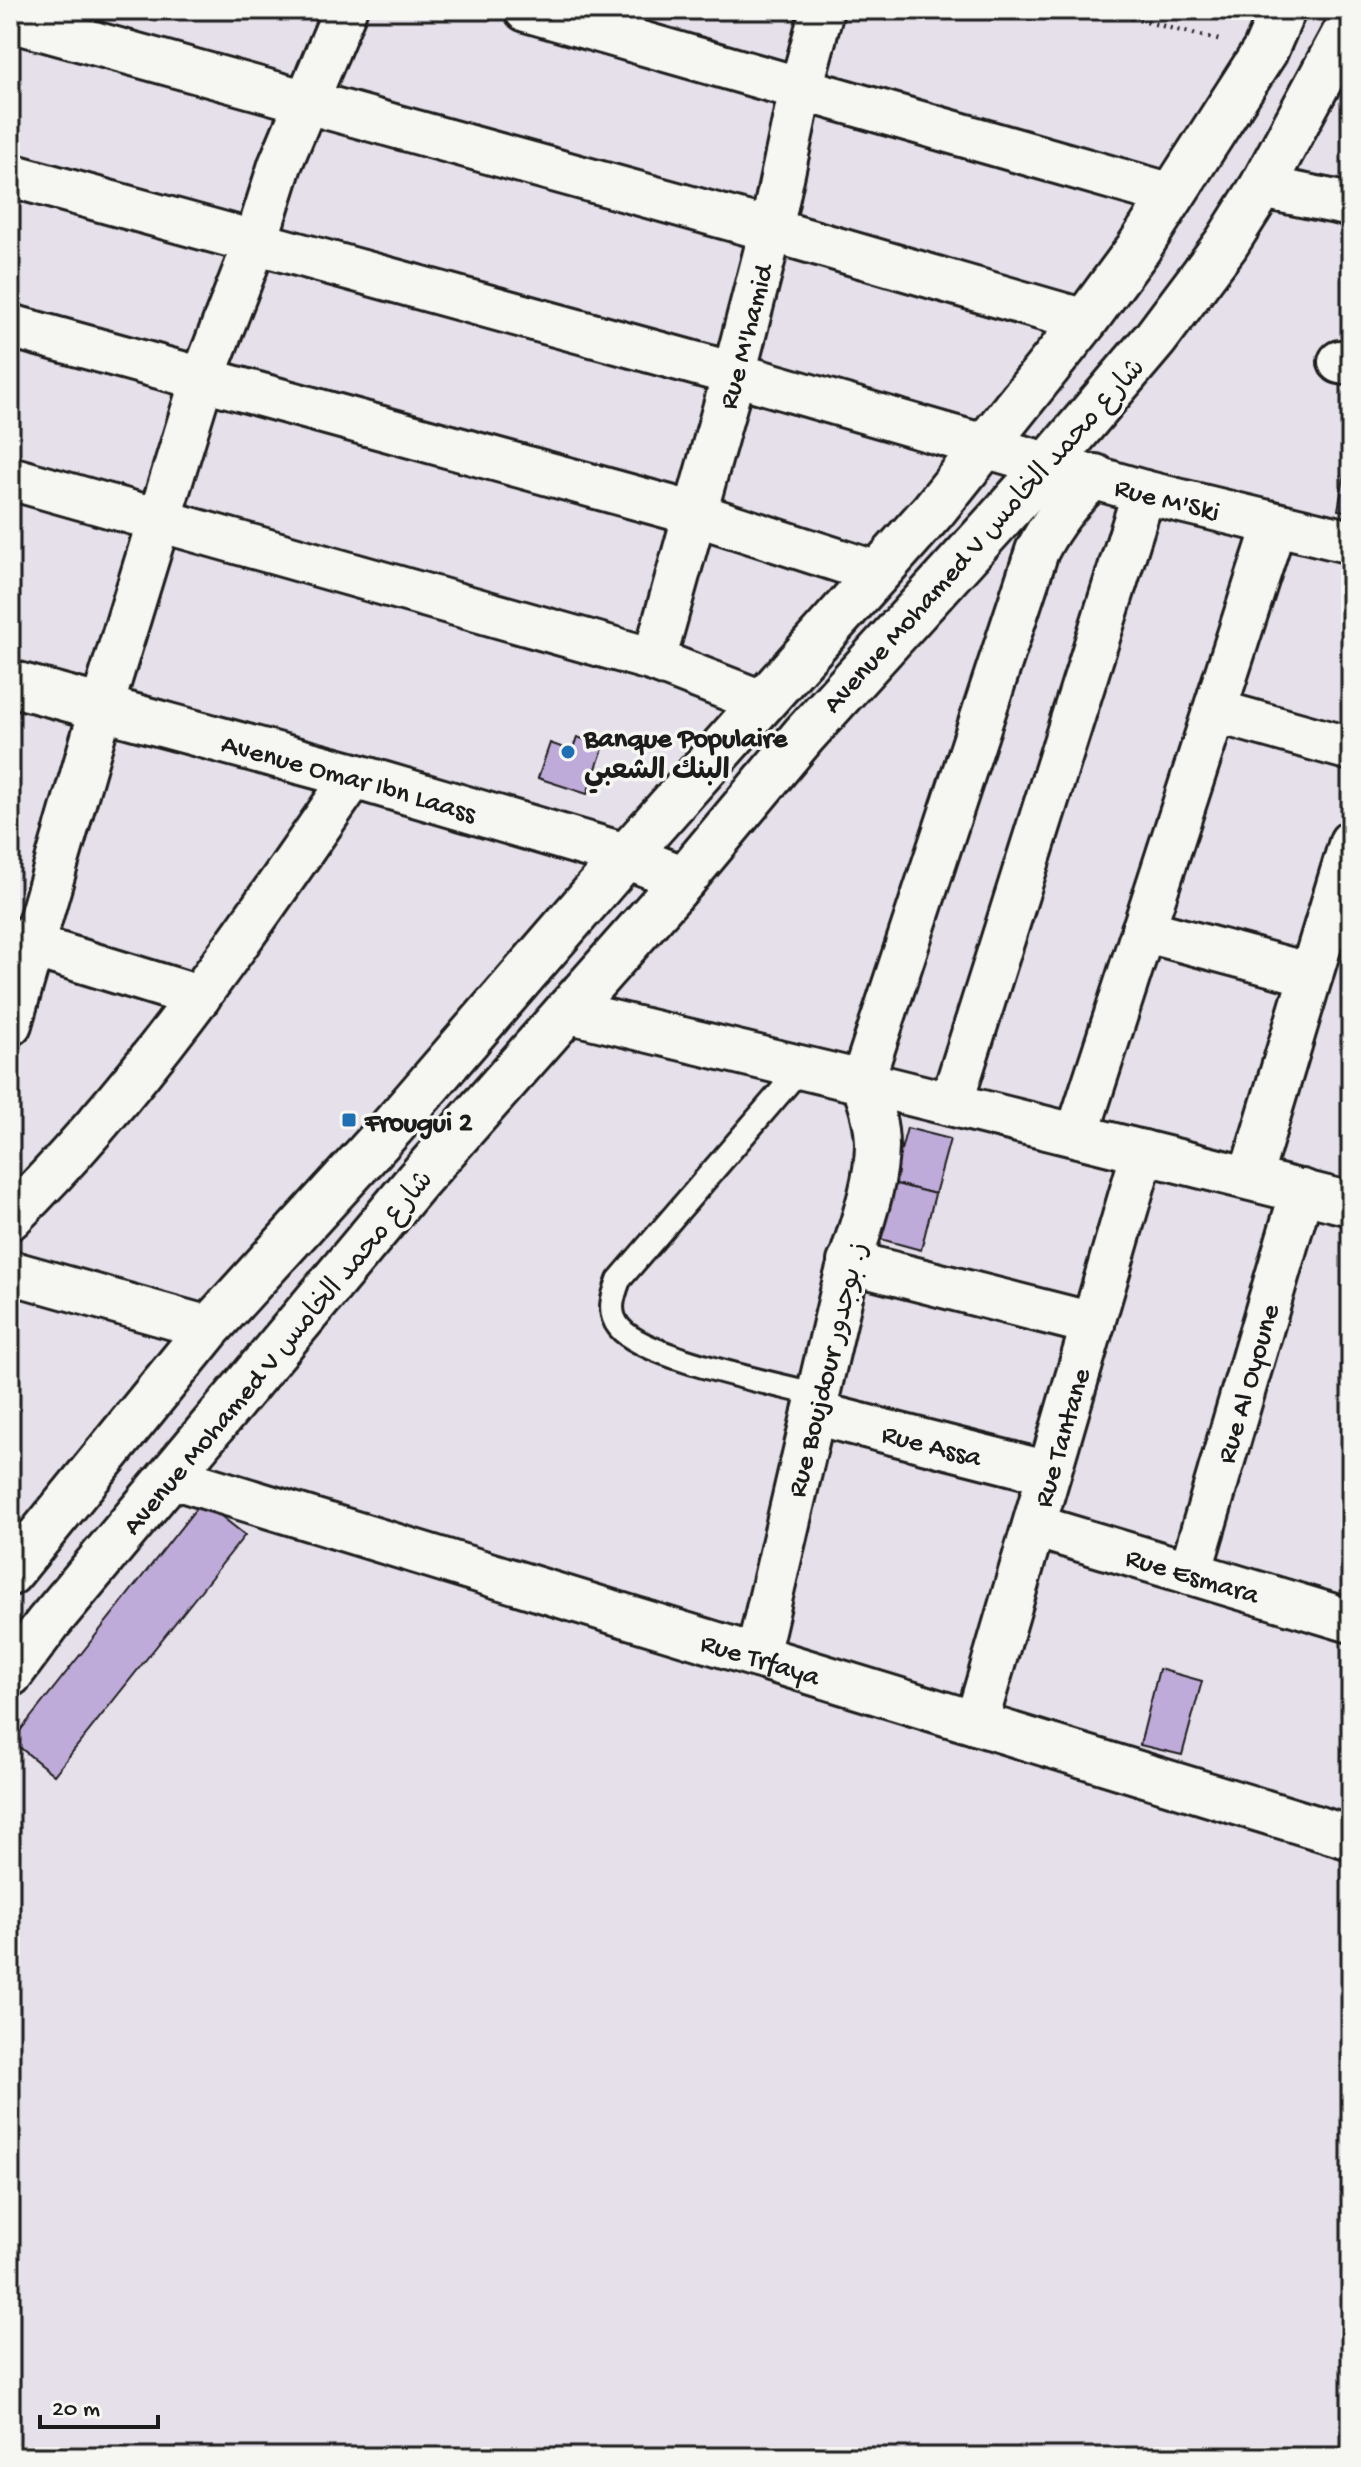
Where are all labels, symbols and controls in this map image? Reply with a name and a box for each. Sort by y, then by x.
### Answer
street label: Rue M'hamid [713,259,783,414]
street label: Avenue Mohamed V شارع محمد الخامس [817,353,1154,721]
street label: Rue M'Ski [1110,472,1223,531]
place label: Banque Populaire البنك الشعبي [583,724,789,794]
street label: Avenue Omar Ibn Laass [217,729,480,832]
marker: Banque Populaire البنك الشعبي [559,743,577,761]
place label: Frougui 2 [364,1108,473,1141]
marker: Frougui 2 [340,1111,358,1129]
street label: Avenue Mohamed V شارع محمد الخامس [117,1165,442,1543]
street label: Rue Boujdour ز. بوجدور [782,1239,877,1501]
street label: Rue Al Oyoune [1211,1300,1289,1468]
street label: Rue Tantane [1028,1364,1100,1512]
street label: Rue Assa [878,1419,986,1476]
street label: Rue Esmara [1121,1542,1264,1614]
street label: Rue Trfaya [696,1628,825,1696]
scale bar [40,2379,158,2429]
text: 20 m [52,2396,100,2425]

